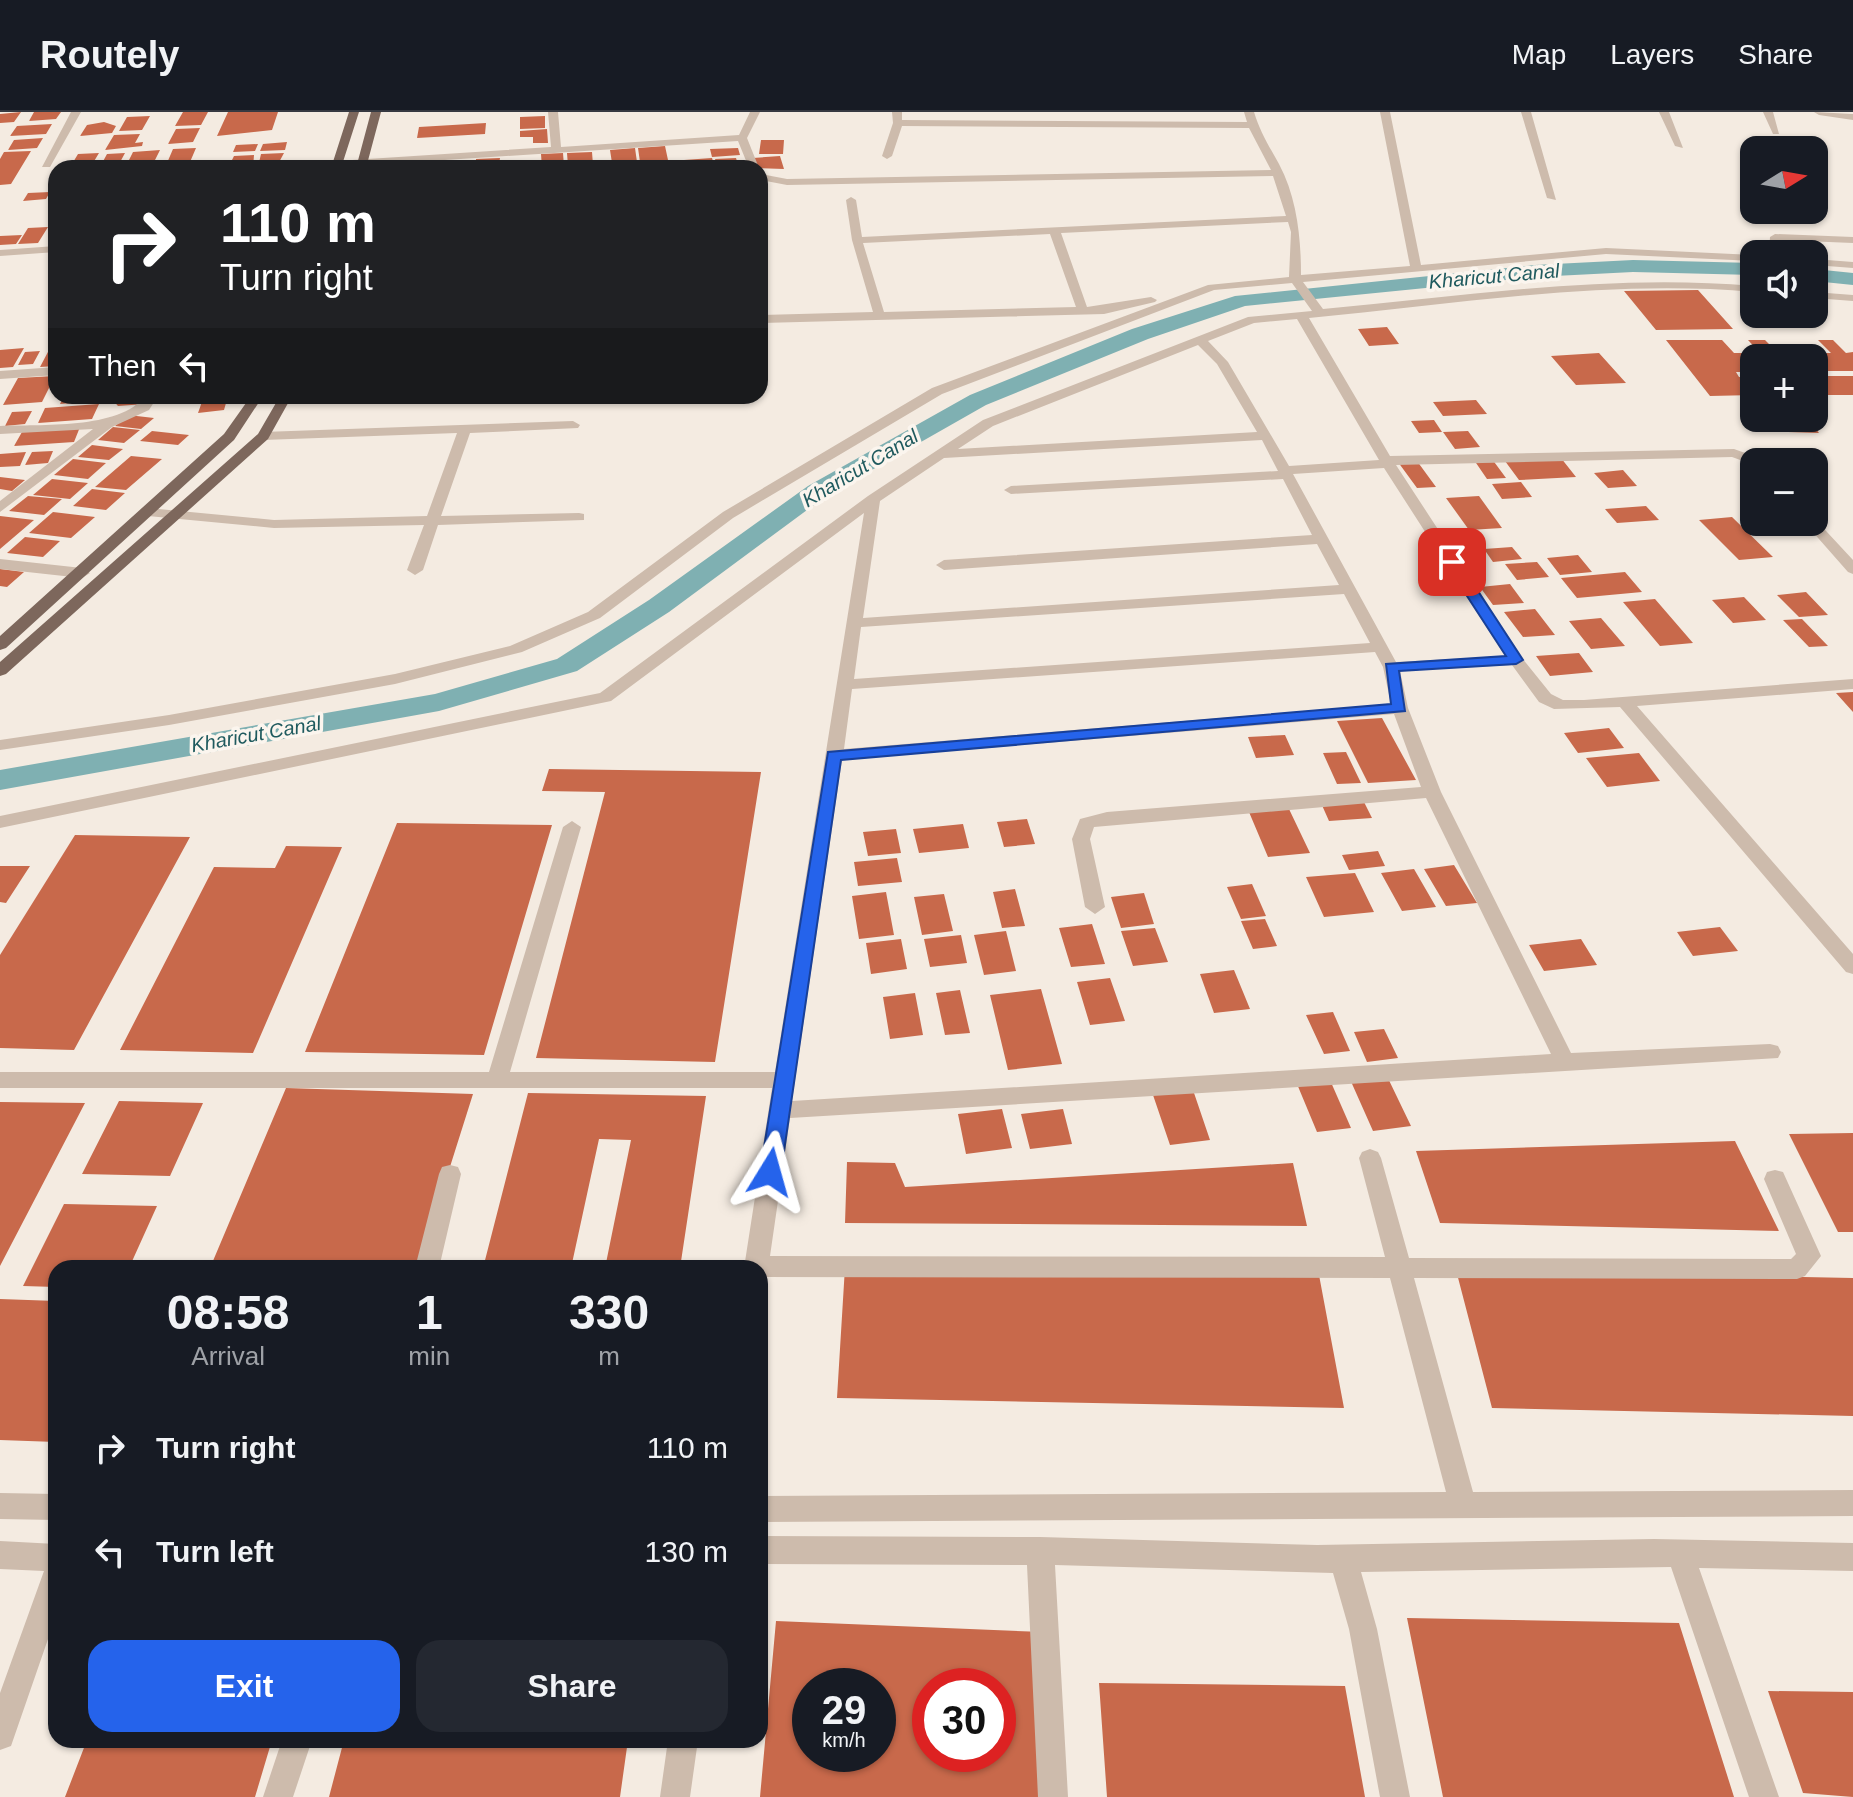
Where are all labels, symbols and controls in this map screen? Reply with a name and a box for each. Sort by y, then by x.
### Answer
text: Routely [40,34,179,76]
text: Map [1512,39,1566,70]
text: Layers [1610,39,1694,70]
text: Share [1738,39,1813,70]
north arrow [1740,136,1828,224]
map controls [1740,136,1828,536]
text: 110 m [220,191,376,254]
icon: right [88,192,192,296]
button: sound [1740,240,1828,328]
text: Turn right [220,257,373,298]
water label: Kharicut Canal [1428,259,1561,293]
icon: left [172,344,216,388]
button: + [1740,344,1828,432]
text: Then [88,349,156,382]
water label: Kharicut Canal [798,425,922,511]
button: − [1740,448,1828,536]
pin [1418,528,1486,596]
icon: arrive [1430,540,1474,584]
water label: Kharicut Canal [189,712,323,756]
position arrow [728,1130,812,1214]
text: 08:58 [167,1286,290,1339]
text: 1 [416,1286,443,1339]
text: 330 [569,1286,649,1339]
text: Arrival [191,1341,265,1371]
text: min [408,1341,450,1371]
text: m [598,1341,620,1371]
icon: right [88,1426,132,1470]
text: Turn right [156,1431,295,1464]
text: 110 m [647,1431,728,1464]
icon: left [88,1530,132,1574]
text: Turn left [156,1535,274,1568]
text: 130 m [645,1535,728,1568]
button: Exit [88,1640,400,1732]
button: Share [416,1640,728,1732]
speed limit sign: 30 [912,1668,1016,1772]
text: 29 [822,1688,866,1732]
text: km/h [822,1729,866,1751]

